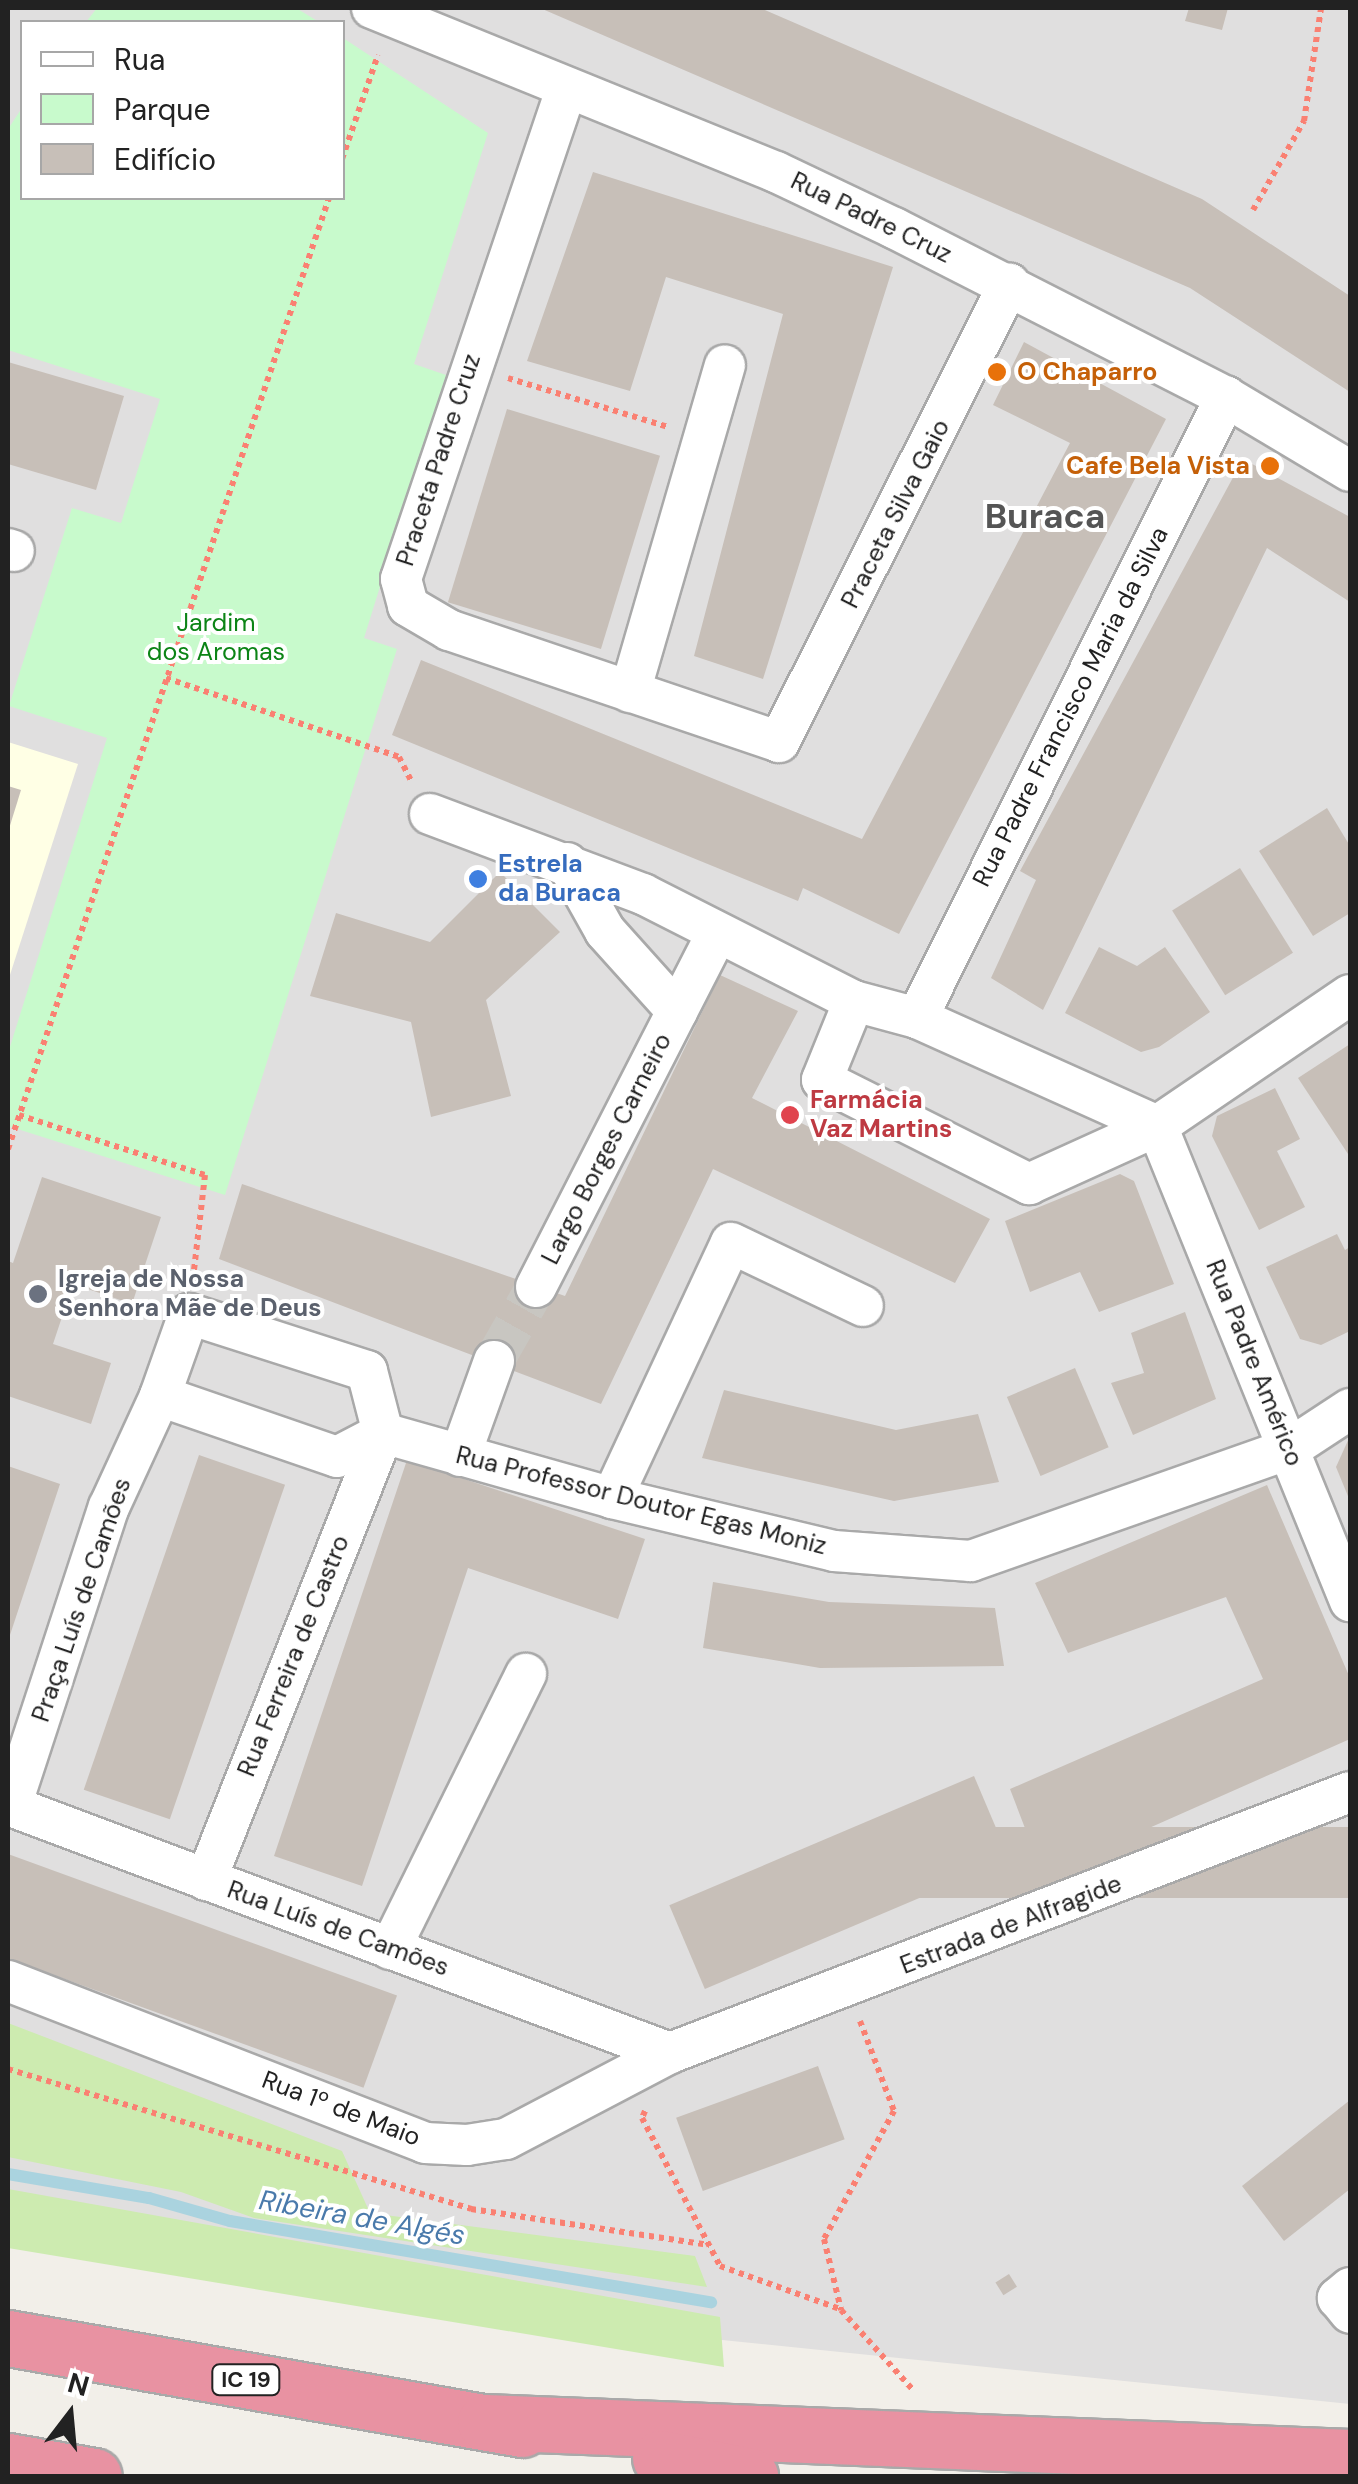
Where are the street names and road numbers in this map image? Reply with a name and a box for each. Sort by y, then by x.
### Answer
street label: Rua Padre Cruz [786,166,956,270]
street label: Praceta Padre Cruz [391,350,487,570]
street label: Praceta Silva Gaio [835,415,957,613]
street label: Rua Padre Francisco Maria da Silva [967,522,1175,892]
street label: Largo Borges Carneiro [536,1028,678,1270]
street label: Rua Padre Américo [1199,1256,1309,1470]
street label: Rua Professor Doutor Egas Moniz [453,1440,829,1562]
street label: Praça Luís de Camões [26,1474,138,1726]
street label: Rua Ferreira de Castro [232,1531,356,1781]
street label: Estrada de Alfragide [896,1869,1126,1981]
street label: Rua Luís de Camões [223,1875,453,1983]
street label: Rua 1º de Maio [258,2065,424,2153]
road number: IC 19 [211,2363,281,2397]

